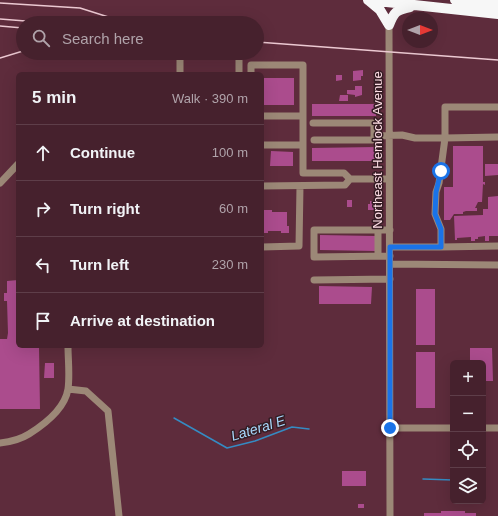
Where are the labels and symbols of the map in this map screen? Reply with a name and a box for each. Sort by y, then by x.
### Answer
north arrow [402,12,438,48]
street label: Northeast Hemlock Avenue [370,71,385,229]
route start [432,162,450,180]
water label: Lateral E [229,412,288,444]
route end [381,419,399,437]

